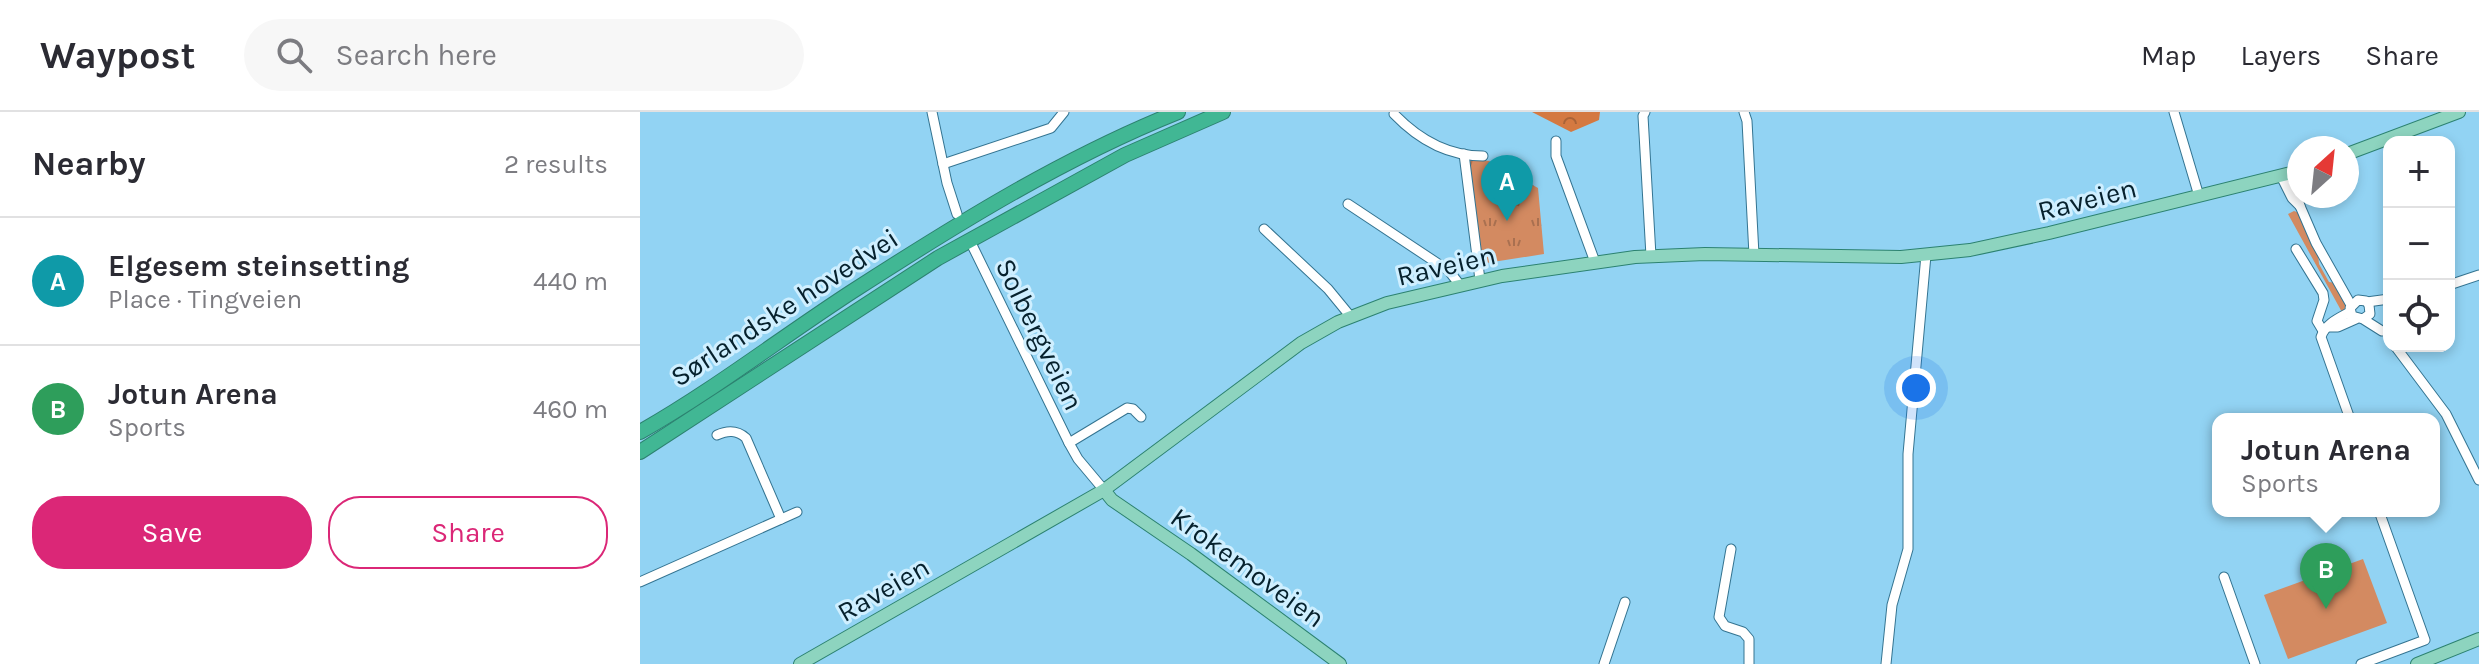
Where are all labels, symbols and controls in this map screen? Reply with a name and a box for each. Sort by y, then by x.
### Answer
search box [244,19,804,91]
text: Waypost [40,33,196,78]
icon: search [272,33,316,77]
text: Search here [336,37,497,73]
text: Map [2141,39,2196,72]
text: Layers [2240,39,2321,72]
text: Share [2365,39,2439,72]
north arrow [2287,136,2359,208]
map controls [2383,136,2455,352]
button: + [2383,136,2455,208]
text: Nearby [32,144,146,184]
text: 2 results [504,149,608,180]
pin: A [1481,155,1533,221]
street label: Raveien [2034,171,2140,228]
button: − [2383,208,2455,280]
street label: Sørlandske hovedvei [664,222,904,393]
street label: Raveien [1393,238,1499,293]
text: Elgesem steinsetting [108,248,409,284]
street label: Solbergveien [989,253,1090,415]
text: A [50,266,66,297]
text: 440 m [533,266,608,297]
button: locate [2383,280,2455,352]
text: Place · Tingveien [108,284,302,315]
your location [1896,368,1936,408]
text: Jotun Arena [108,376,278,412]
text: B [50,394,66,425]
text: 460 m [533,394,608,425]
text: Sports [108,412,186,443]
popup [2212,413,2440,517]
text: Jotun Arena [2241,432,2411,468]
text: Sports [2241,468,2319,499]
button: Save [32,496,312,569]
button: Share [328,496,608,569]
street label: Krokemoveien [1164,501,1331,634]
pin: B [2300,543,2352,609]
street label: Raveien [831,550,935,629]

